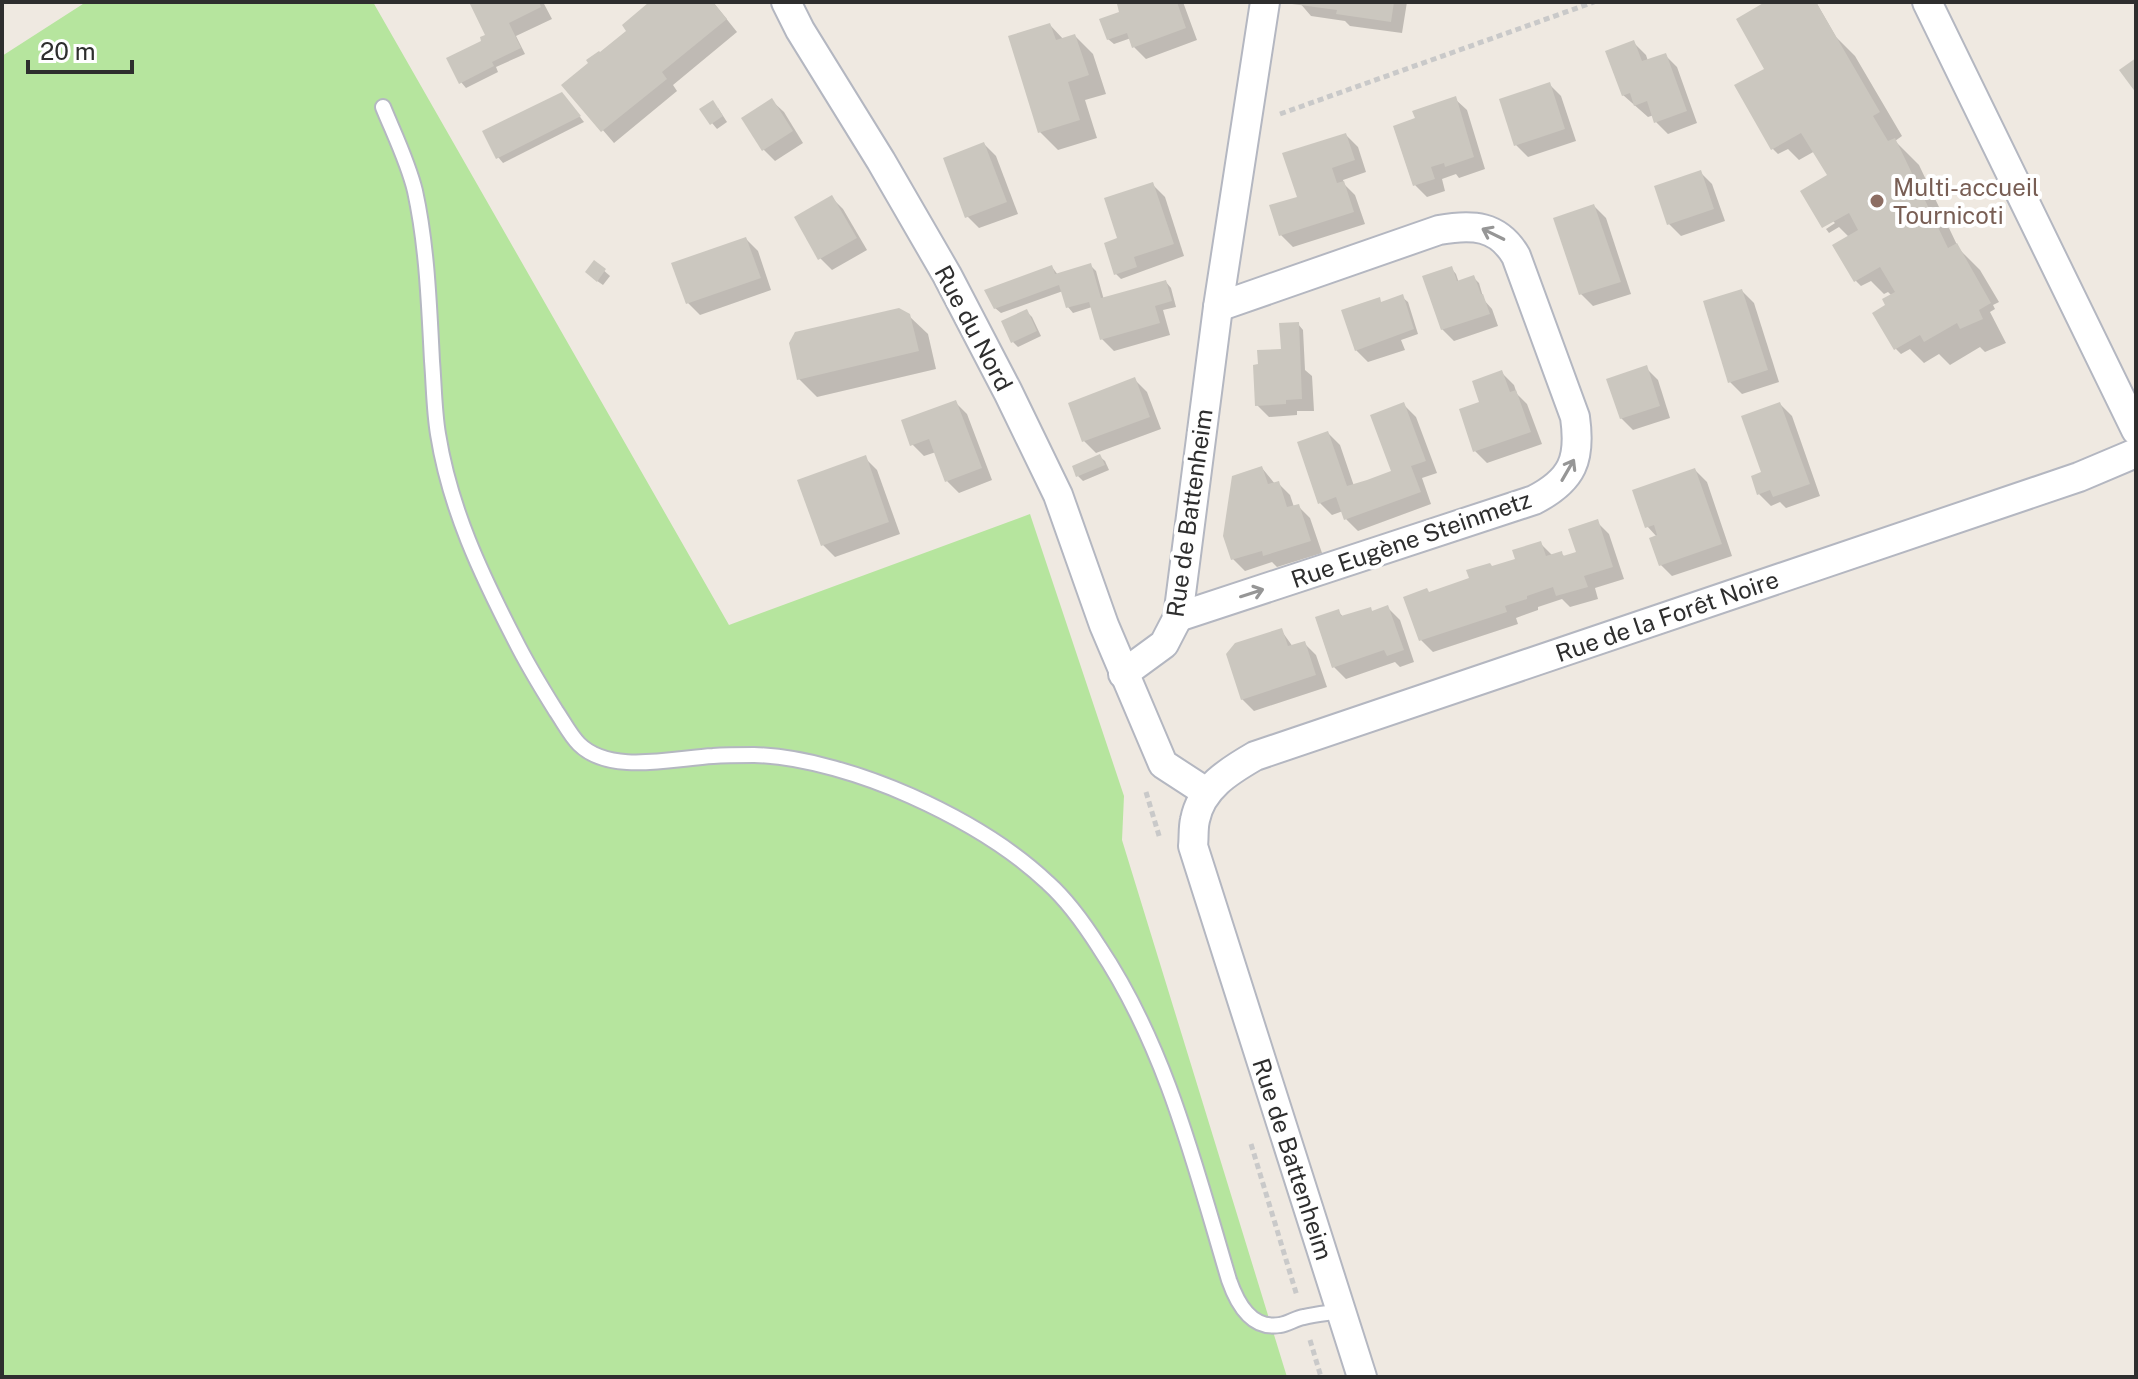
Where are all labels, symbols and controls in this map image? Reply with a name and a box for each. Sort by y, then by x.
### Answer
scale bar [28,24,132,74]
text: 20 m [40,37,96,65]
place label: Multi-accueil Tournicoti [1893,173,2039,229]
marker: Multi-accueil Tournicoti [1868,192,1886,210]
one-way arrow [1481,226,1505,242]
street label: Rue du Nord [929,260,1019,396]
street label: Rue de Battenheim [1161,407,1217,619]
one-way arrow [1560,459,1576,482]
street label: Rue Eugène Steinmetz [1287,485,1535,593]
street label: Rue de la Forêt Noire [1552,565,1782,667]
one-way arrow [1239,584,1264,599]
street label: Rue de Battenheim [1247,1055,1339,1263]

